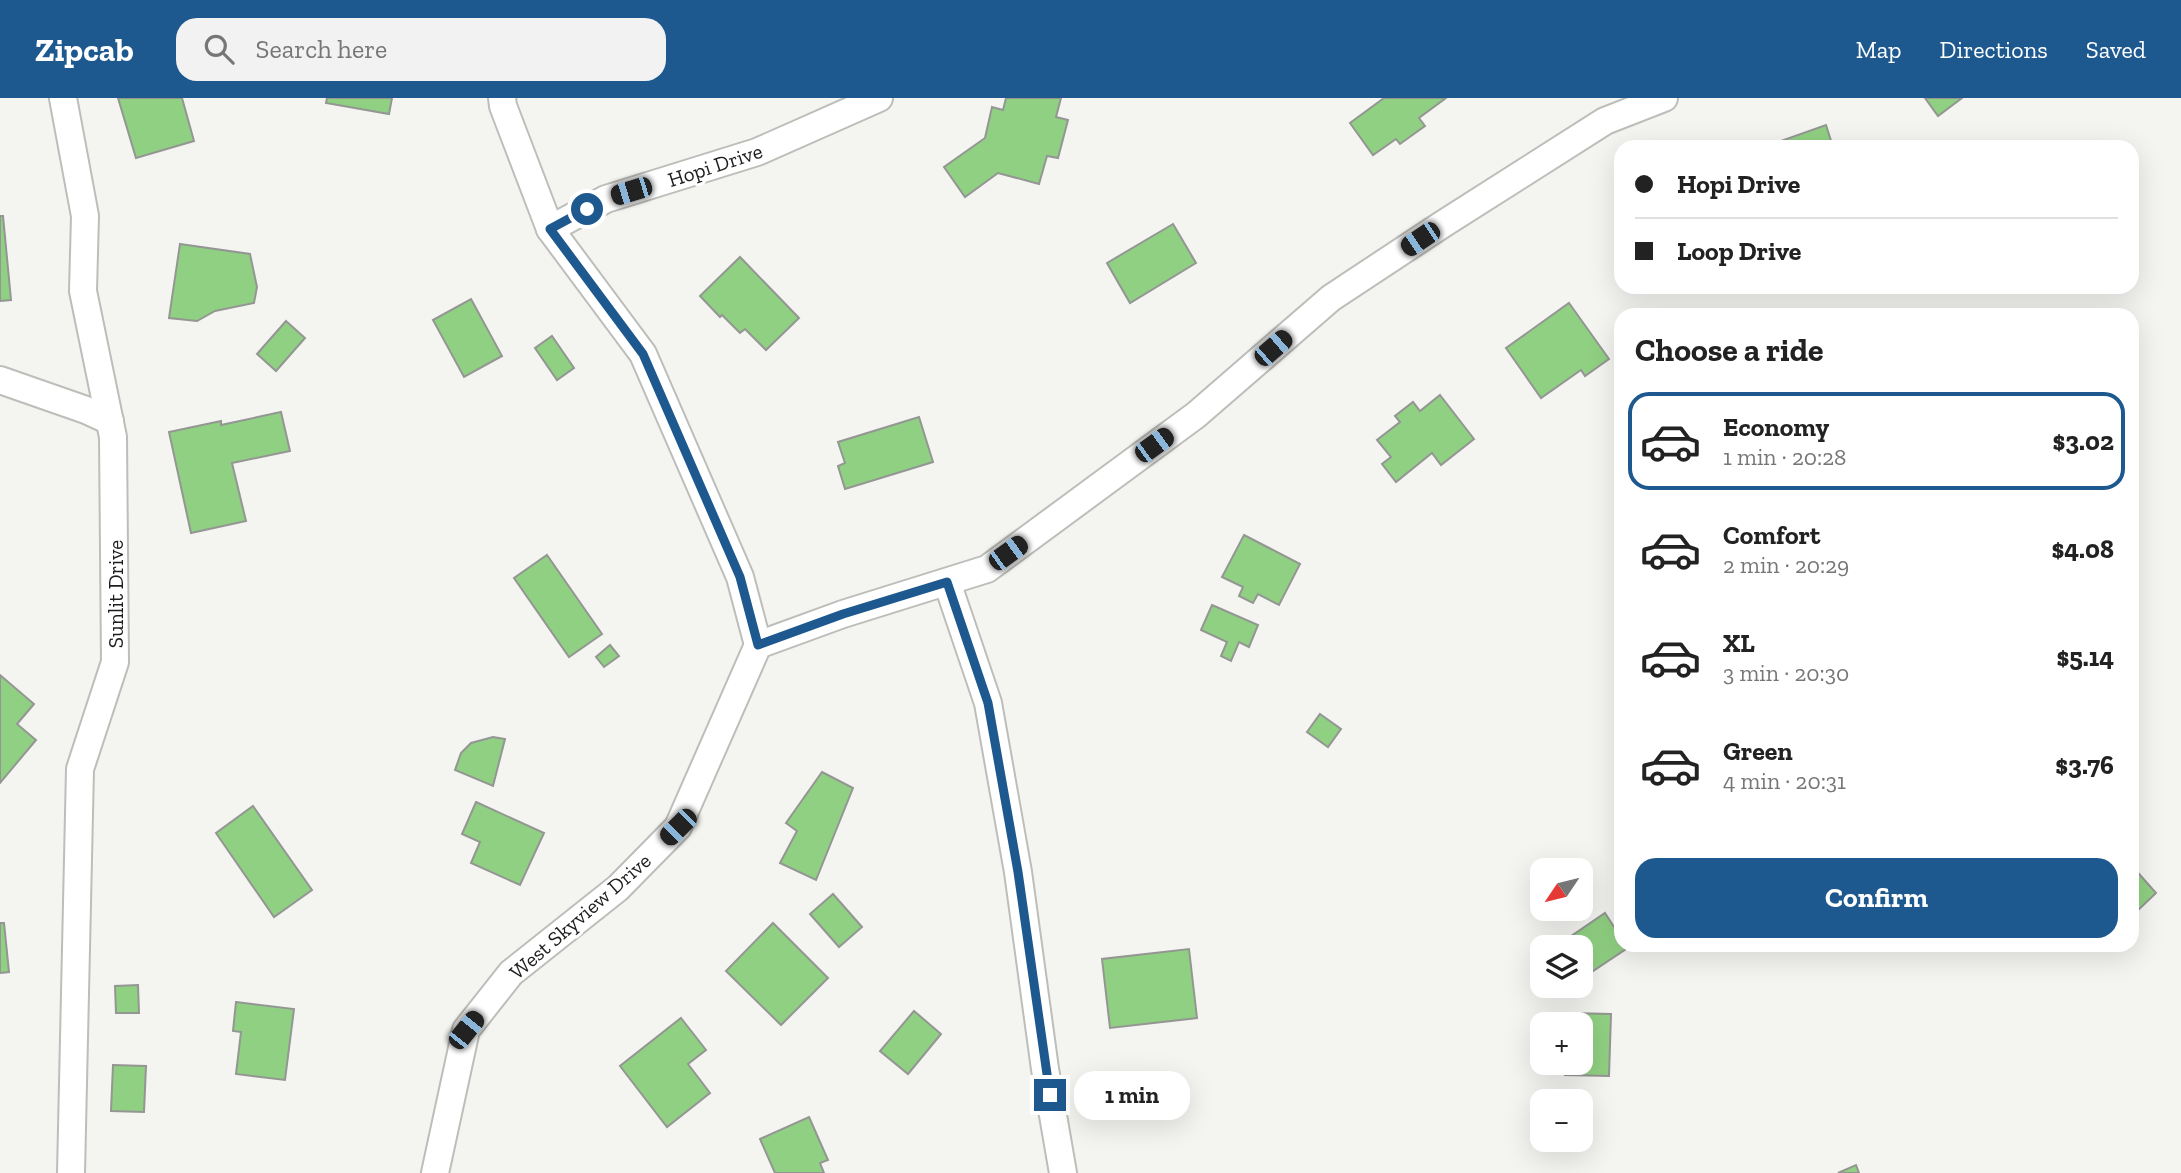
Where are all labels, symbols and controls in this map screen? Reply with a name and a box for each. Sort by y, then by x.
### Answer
search box [176,18,666,81]
text: Zipcab [35,30,134,69]
icon: search [200,30,238,68]
text: Search here [256,33,387,65]
text: Map [1856,35,1902,64]
text: Directions [1940,35,2048,64]
text: Saved [2086,35,2146,64]
street label: Hopi Drive [665,138,765,192]
text: Hopi Drive [1677,168,1800,200]
car [608,175,655,207]
route start [571,193,603,225]
car [1397,219,1444,259]
text: Loop Drive [1677,235,1801,267]
car [1251,326,1296,370]
text: Choose a ride [1635,331,1823,369]
icon: car [1639,410,1702,473]
text: Economy [1723,411,1829,443]
car [1131,424,1178,466]
text: $3.02 [2053,425,2114,457]
text: 1 min · 20:28 [1723,443,1847,471]
icon: car [1639,518,1702,581]
text: Comfort [1723,519,1820,551]
car [985,532,1032,574]
text: $4.08 [2051,533,2114,565]
street label: Sunlit Drive [103,540,128,648]
text: 2 min · 20:29 [1723,551,1849,579]
icon: car [1639,626,1702,689]
text: XL [1723,627,1755,659]
text: $5.14 [2056,641,2114,673]
text: 3 min · 20:30 [1723,659,1849,687]
icon: car [1639,734,1702,797]
text: Green [1723,735,1793,767]
text: $3.76 [2055,749,2114,781]
text: 4 min · 20:31 [1723,767,1846,795]
car [656,805,701,849]
street label: West Skyview Drive [504,848,656,984]
north arrow [1530,858,1592,920]
map controls [1530,858,1593,1152]
button: Confirm [1635,858,2118,938]
button: layers [1530,935,1593,998]
car [445,1007,488,1053]
button: + [1530,1012,1593,1075]
callout: 1 min [1074,1070,1190,1119]
route end [1034,1079,1066,1111]
text: 1 min [1105,1081,1159,1109]
button: − [1530,1089,1593,1152]

